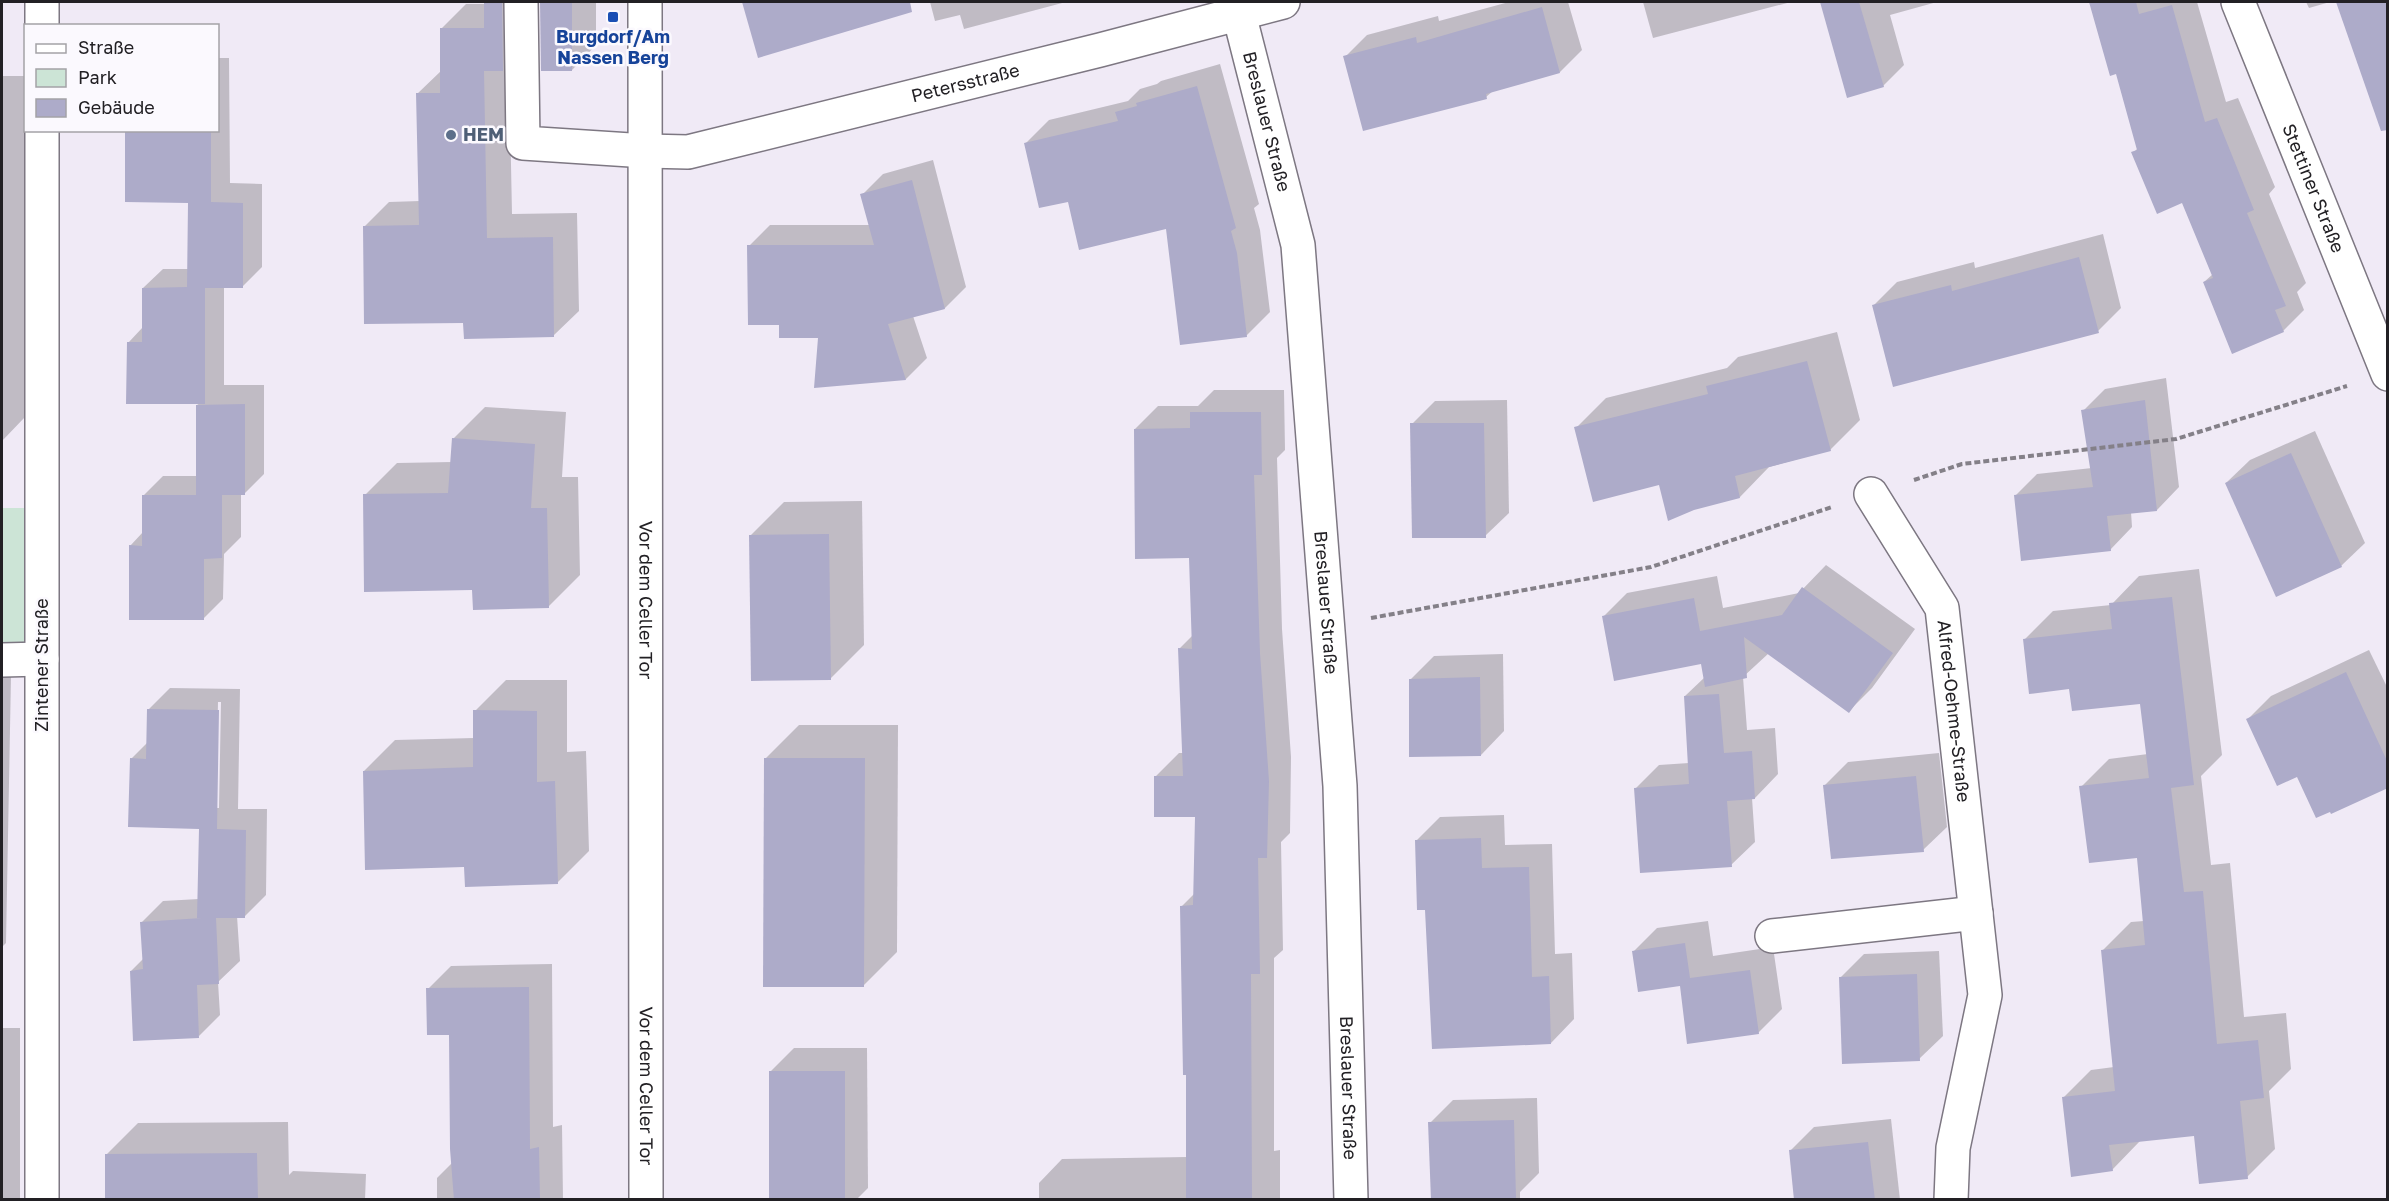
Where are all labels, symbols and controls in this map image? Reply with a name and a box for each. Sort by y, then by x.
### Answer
marker: Burgdorf/Am Nassen Berg [606,10,620,24]
legend [24,24,219,132]
place label: Burgdorf/Am Nassen Berg [556,25,670,68]
text: Straße [78,36,134,58]
street label: Breslauer Straße [1239,49,1296,194]
street label: Petersstraße [909,58,1022,106]
text: Park [78,66,117,88]
text: Gebäude [78,96,155,118]
street label: Stettiner Straße [2278,120,2350,256]
place label: HEM [463,123,504,145]
marker: HEM [444,128,458,142]
street label: Vor dem Celler Tor [635,521,658,679]
street label: Breslauer Straße [1310,530,1343,675]
street label: Zintener Straße [30,598,52,732]
street label: Alfred-Oehme-Straße [1933,619,1975,803]
street label: Vor dem Celler Tor [636,1007,658,1165]
street label: Breslauer Straße [1336,1016,1362,1160]

